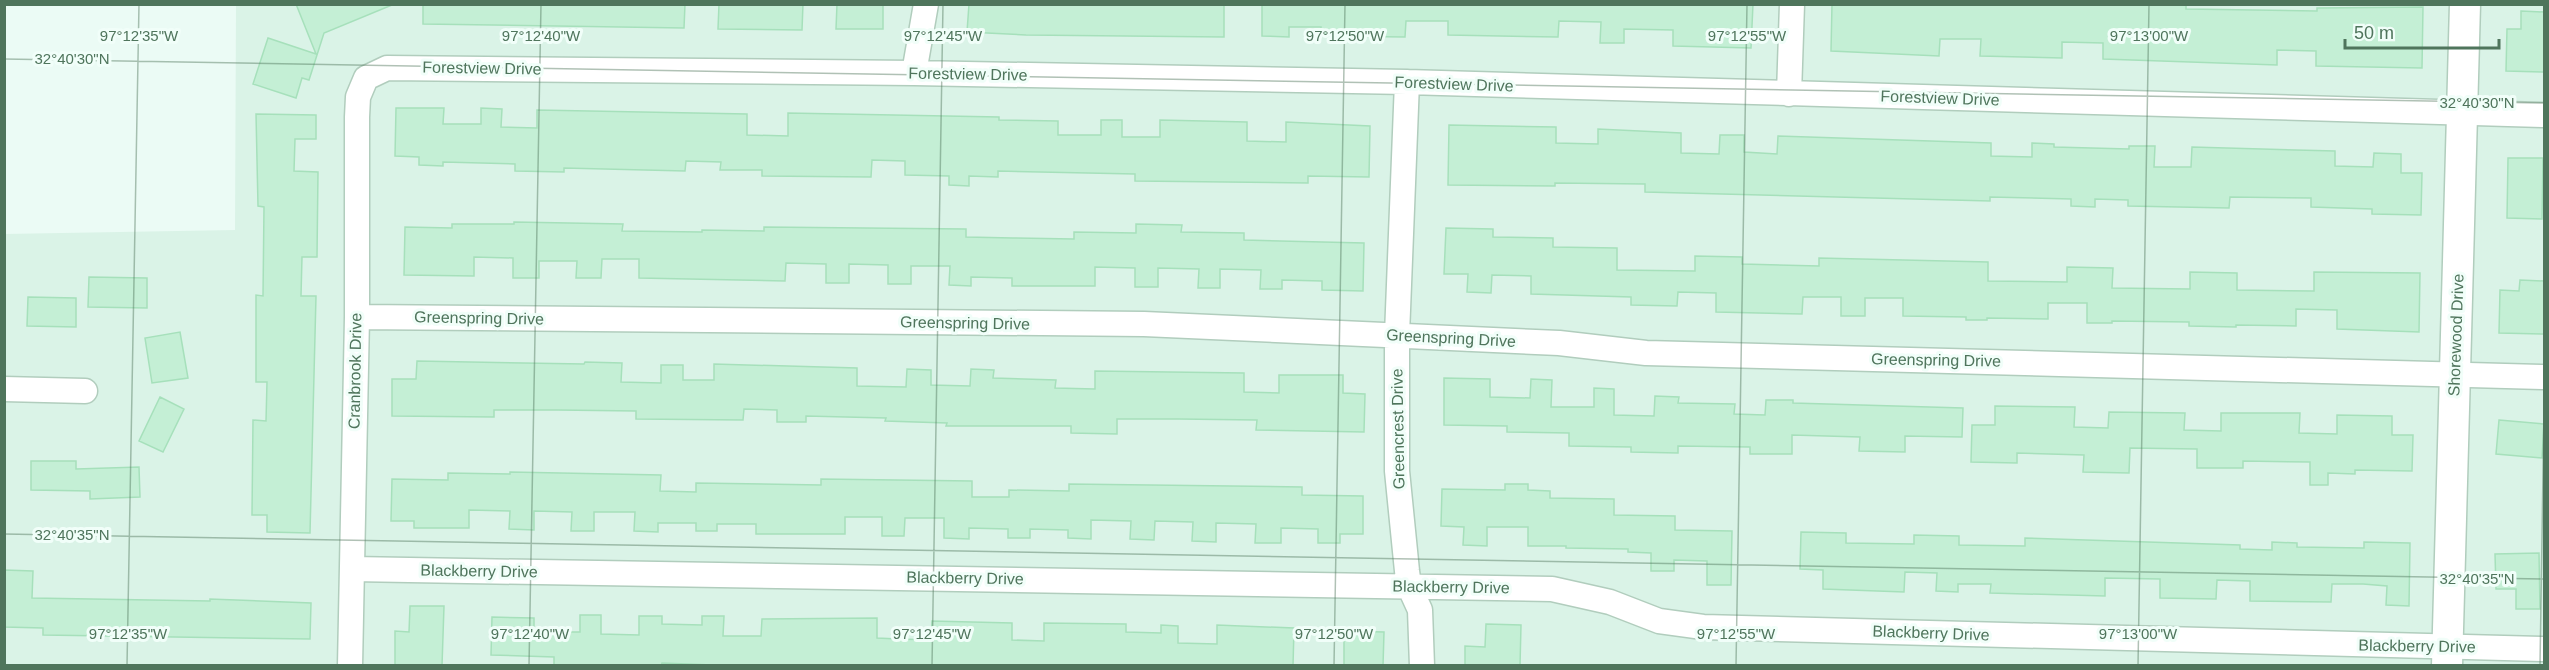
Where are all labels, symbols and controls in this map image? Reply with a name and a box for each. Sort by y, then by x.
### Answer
scale bar [2345,12,2500,50]
text: 50 m [2354,23,2394,43]
text: 97°12'35"W [100,27,179,44]
text: 97°12'40"W [502,27,581,44]
text: 97°12'45"W [904,27,983,44]
text: 97°12'50"W [1306,27,1385,44]
text: 97°12'55"W [1708,27,1787,44]
text: 97°13'00"W [2110,27,2189,44]
text: 32°40'30"N [34,50,110,67]
street label: Forestview Drive [422,58,542,78]
street label: Forestview Drive [908,64,1028,84]
street label: Forestview Drive [1394,73,1514,95]
street label: Forestview Drive [1880,87,2000,109]
text: 32°40'30"N [2439,94,2515,111]
street label: Shorewood Drive [2445,273,2467,397]
street label: Greenspring Drive [414,308,544,328]
street label: Cranbrook Drive [345,313,365,429]
street label: Greenspring Drive [900,313,1030,333]
street label: Greenspring Drive [1386,326,1516,350]
street label: Greenspring Drive [1871,350,2001,370]
street label: Greencrest Drive [1388,368,1408,490]
text: 32°40'35"N [34,526,110,543]
street label: Blackberry Drive [420,561,538,581]
street label: Blackberry Drive [906,568,1024,588]
text: 32°40'35"N [2439,570,2515,587]
street label: Blackberry Drive [1392,577,1510,597]
street label: Blackberry Drive [1872,622,1990,644]
text: 97°12'35"W [89,625,168,642]
text: 97°12'40"W [491,625,570,642]
text: 97°12'45"W [893,625,972,642]
text: 97°12'50"W [1295,625,1374,642]
text: 97°12'55"W [1697,625,1776,642]
text: 97°13'00"W [2099,625,2178,642]
street label: Blackberry Drive [2358,636,2476,656]

